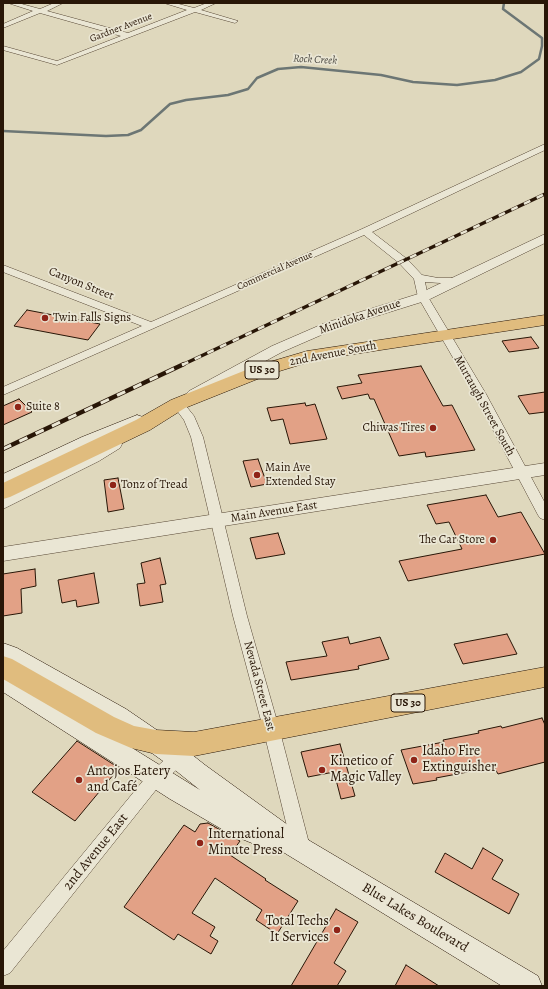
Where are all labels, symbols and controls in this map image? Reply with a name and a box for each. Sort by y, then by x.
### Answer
street label: Gardner Avenue [88,11,154,45]
water label: Rock Creek [293,52,337,68]
street label: Commercial Avenue [235,249,315,293]
street label: Canyon Street [46,264,116,304]
street label: Minidoka Avenue [317,296,403,338]
place label: Twin Falls Signs [53,311,131,325]
marker: Twin Falls Signs [40,313,50,323]
street label: 2nd Avenue South [288,339,378,369]
street label: Murtaugh Street South [450,353,518,459]
road number: US 30 [245,361,279,379]
place label: Suite 8 [26,400,60,414]
marker: Suite 8 [13,402,23,412]
place label: Chiwas Tires [362,421,425,435]
marker: Chiwas Tires [428,423,438,433]
place label: Main Ave Extended Stay [265,461,335,489]
marker: Main Ave Extended Stay [252,470,262,480]
place label: Tonz of Tread [121,478,188,492]
marker: Tonz of Tread [108,480,118,490]
street label: Main Avenue East [230,498,318,526]
place label: The Car Store [419,533,485,547]
marker: The Car Store [488,535,498,545]
street label: Nevada Street East [240,640,278,732]
road number: US 30 [391,694,425,712]
place label: Idaho Fire Extinguisher [422,744,496,776]
place label: Kinetico of Magic Valley [330,754,401,786]
marker: Idaho Fire Extinguisher [409,755,419,765]
place label: Antojos Eatery and Café [87,764,170,796]
marker: Kinetico of Magic Valley [317,765,327,775]
marker: Antojos Eatery and Café [74,775,84,785]
street label: 2nd Avenue East [60,810,132,894]
place label: International Minute Press [208,827,284,860]
marker: International Minute Press [195,838,205,848]
street label: Blue Lakes Boulevard [359,880,471,956]
place label: Total Techs It Services [266,914,329,946]
marker: Total Techs It Services [332,925,342,935]

